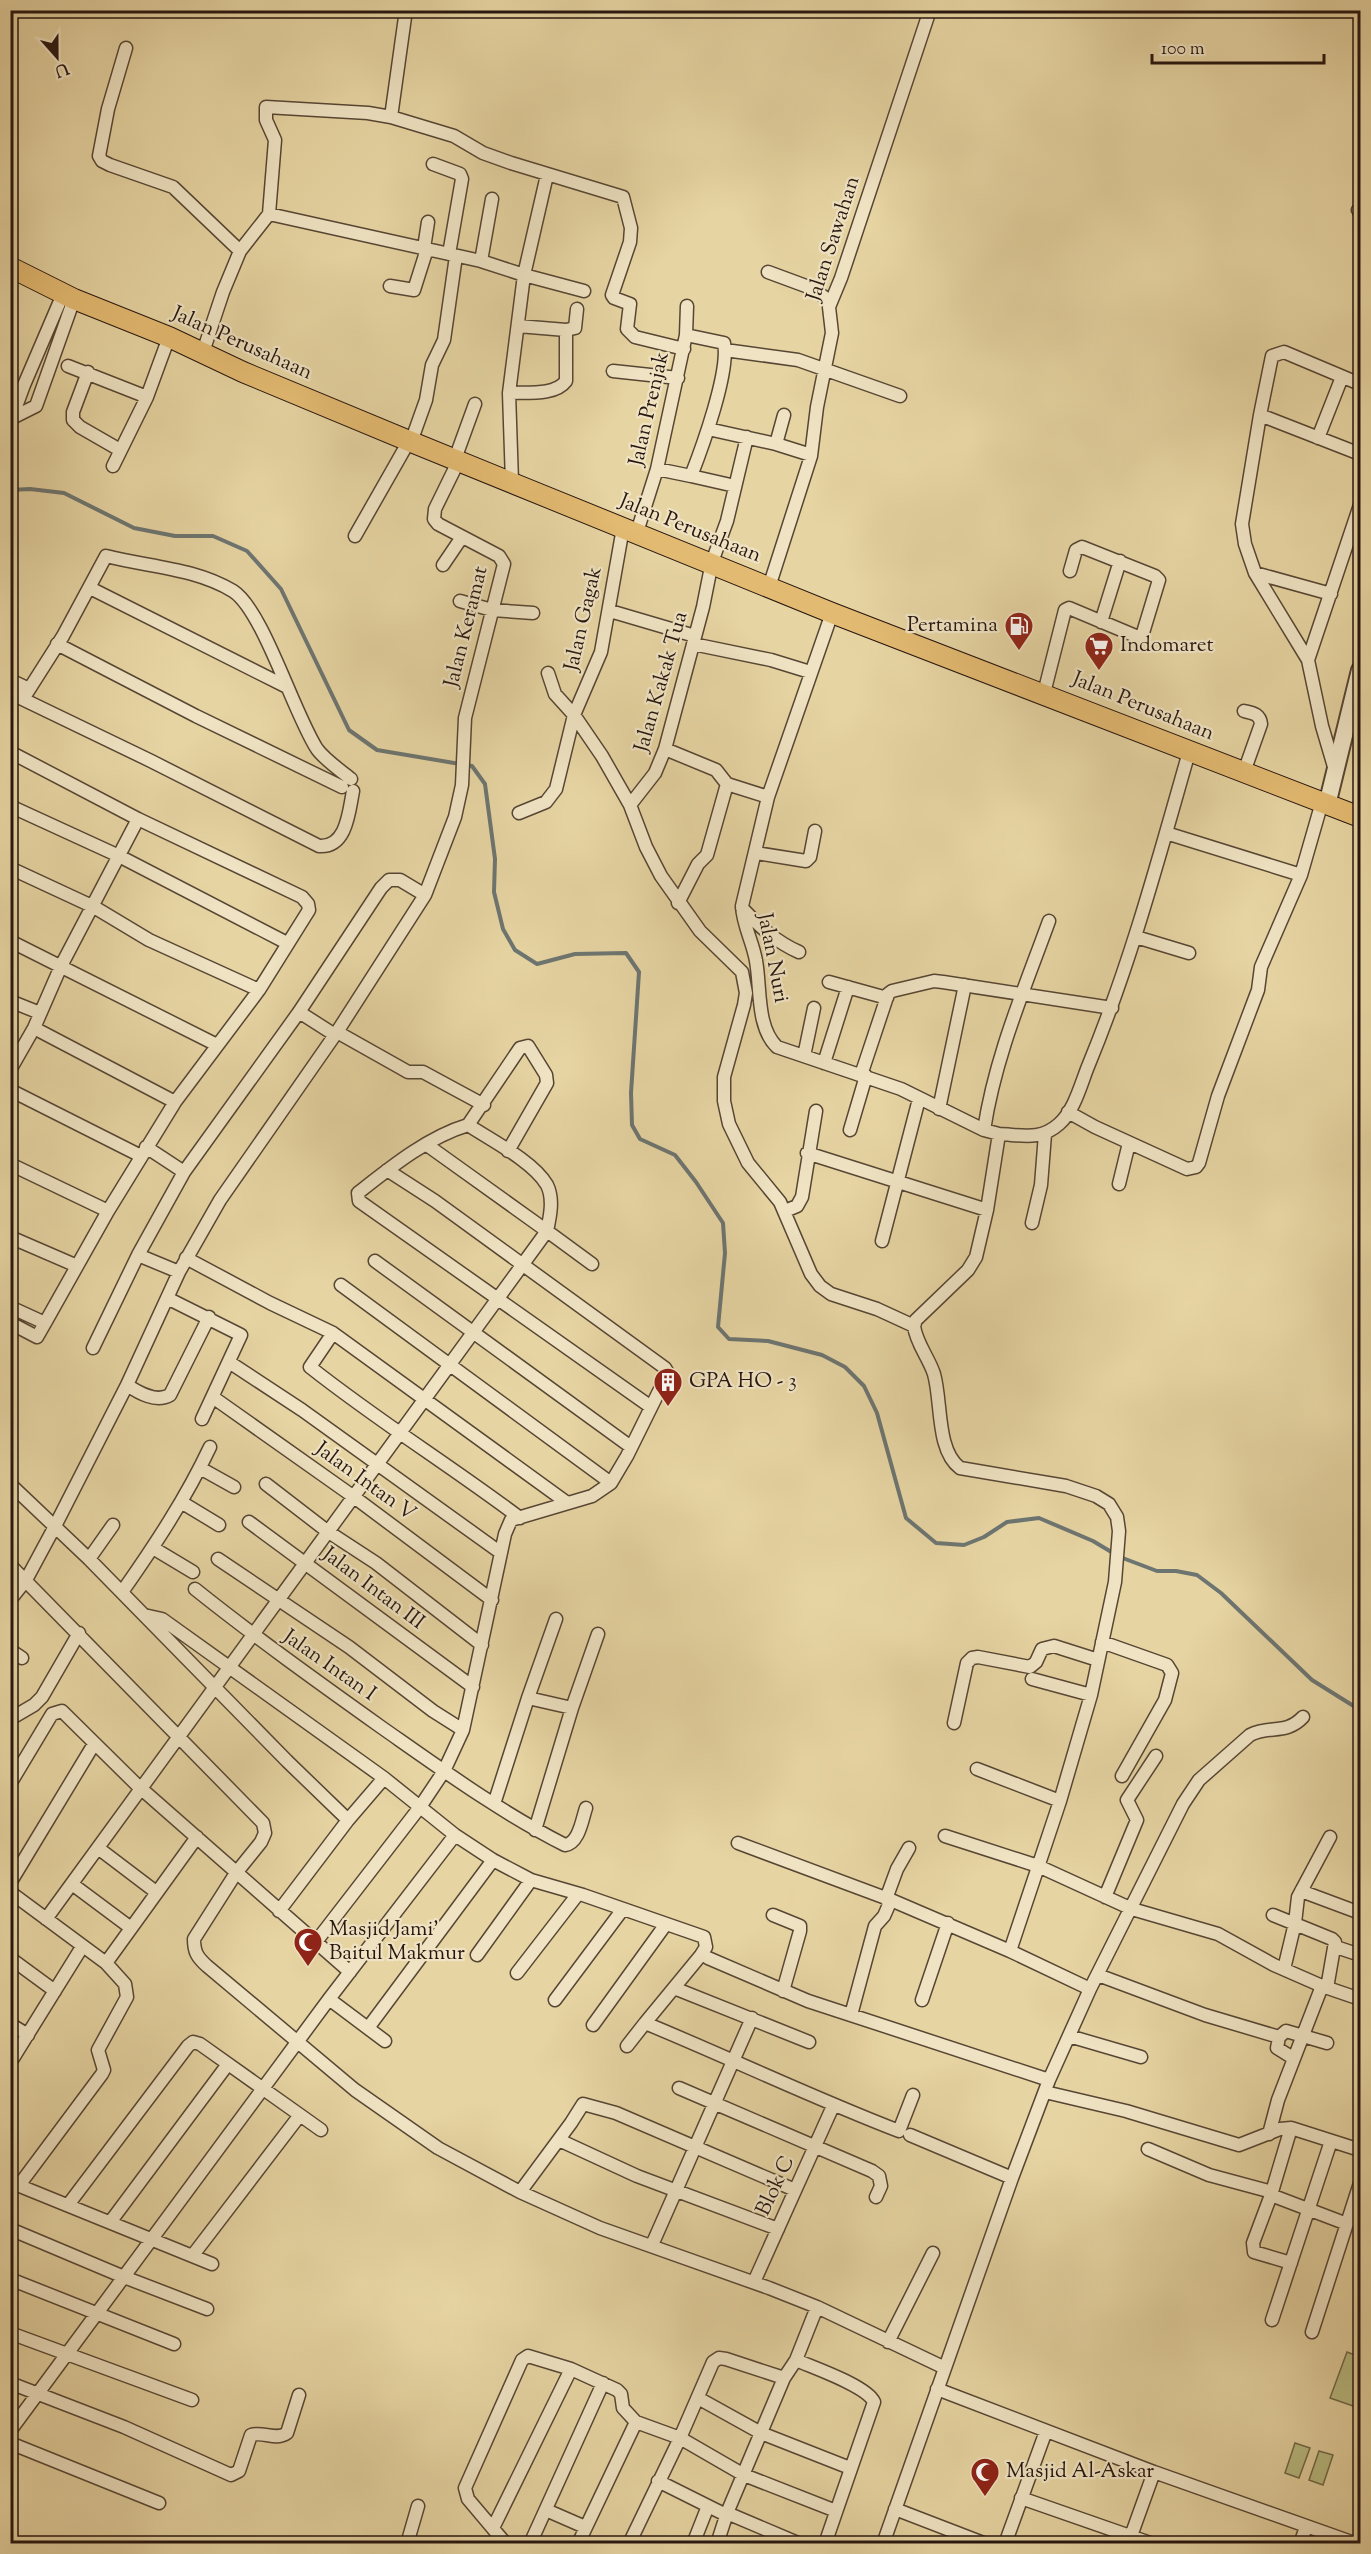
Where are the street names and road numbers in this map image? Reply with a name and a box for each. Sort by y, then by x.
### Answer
street label: Jalan Sawahan [799,173,868,306]
street label: Jalan Perusahaan [166,299,317,388]
street label: Jalan Prenjak [622,348,678,470]
street label: Jalan Perusahaan [613,486,766,571]
street label: Jalan Keramat [437,563,497,692]
street label: Jalan Gagak [557,563,611,675]
street label: Jalan Kakak Tua [627,608,696,757]
street label: Jalan Perusahaan [1066,664,1219,749]
street label: Jalan Nuri [748,910,795,1005]
street label: Jalan Intan V [308,1435,422,1529]
street label: Jalan Intan III [315,1540,431,1638]
street label: Jalan Intan I [275,1622,382,1709]
street label: Blok C [749,2151,803,2221]

